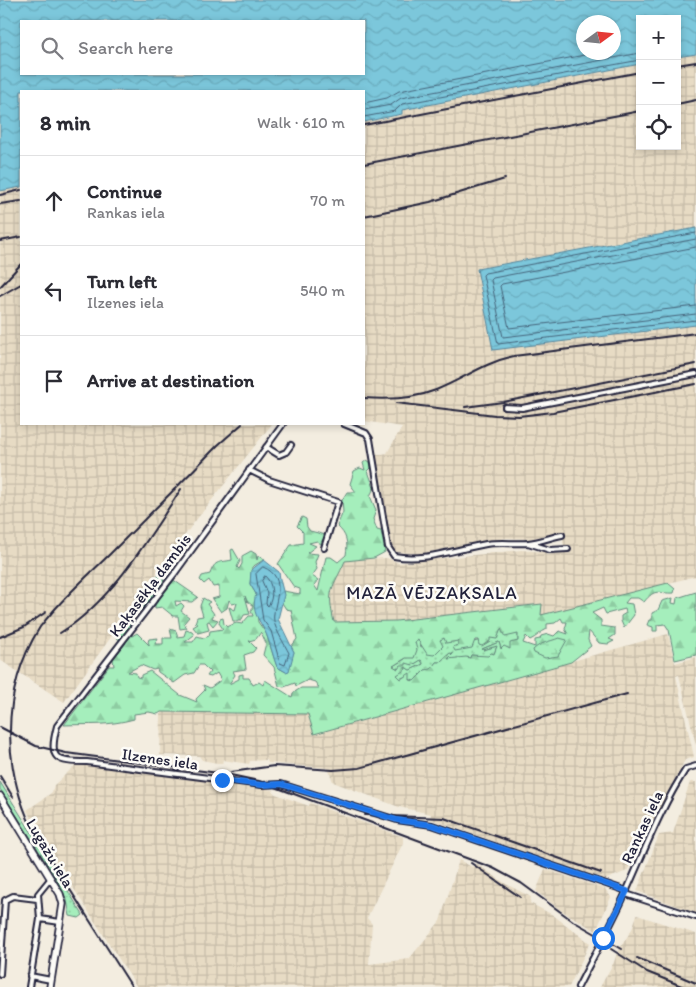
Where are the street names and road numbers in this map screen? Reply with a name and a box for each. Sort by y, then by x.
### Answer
street label: Kaķasēkļa dambis [105,530,195,640]
street label: Ilzenes iela [121,744,200,774]
street label: Rankas iela [617,788,667,866]
street label: Lugažu iela [22,815,78,892]

